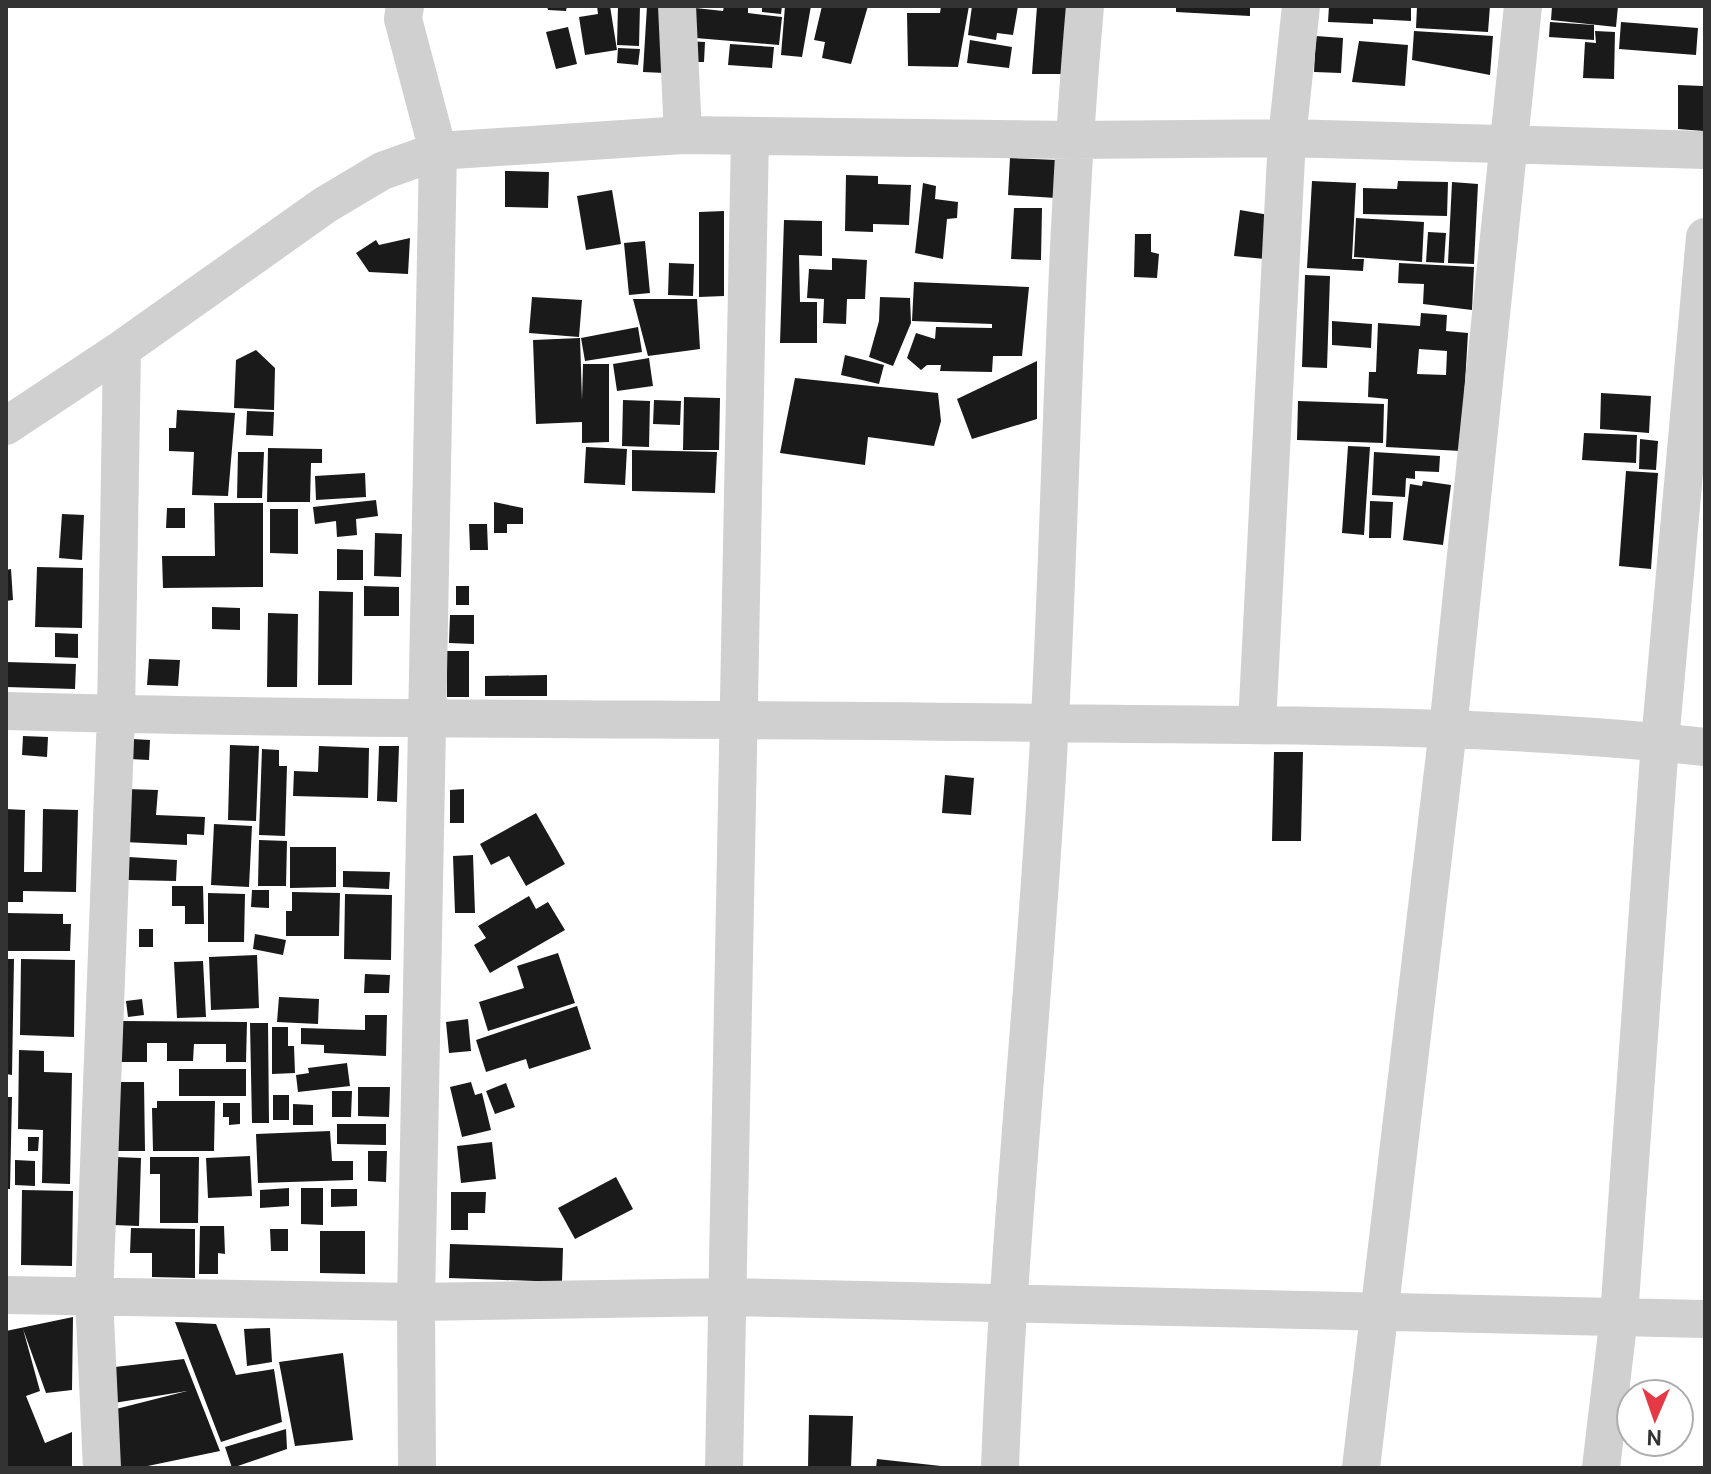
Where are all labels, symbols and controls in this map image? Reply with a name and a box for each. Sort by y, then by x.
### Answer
north arrow [1615,1378,1695,1458]
text: N [1646,1424,1663,1451]

